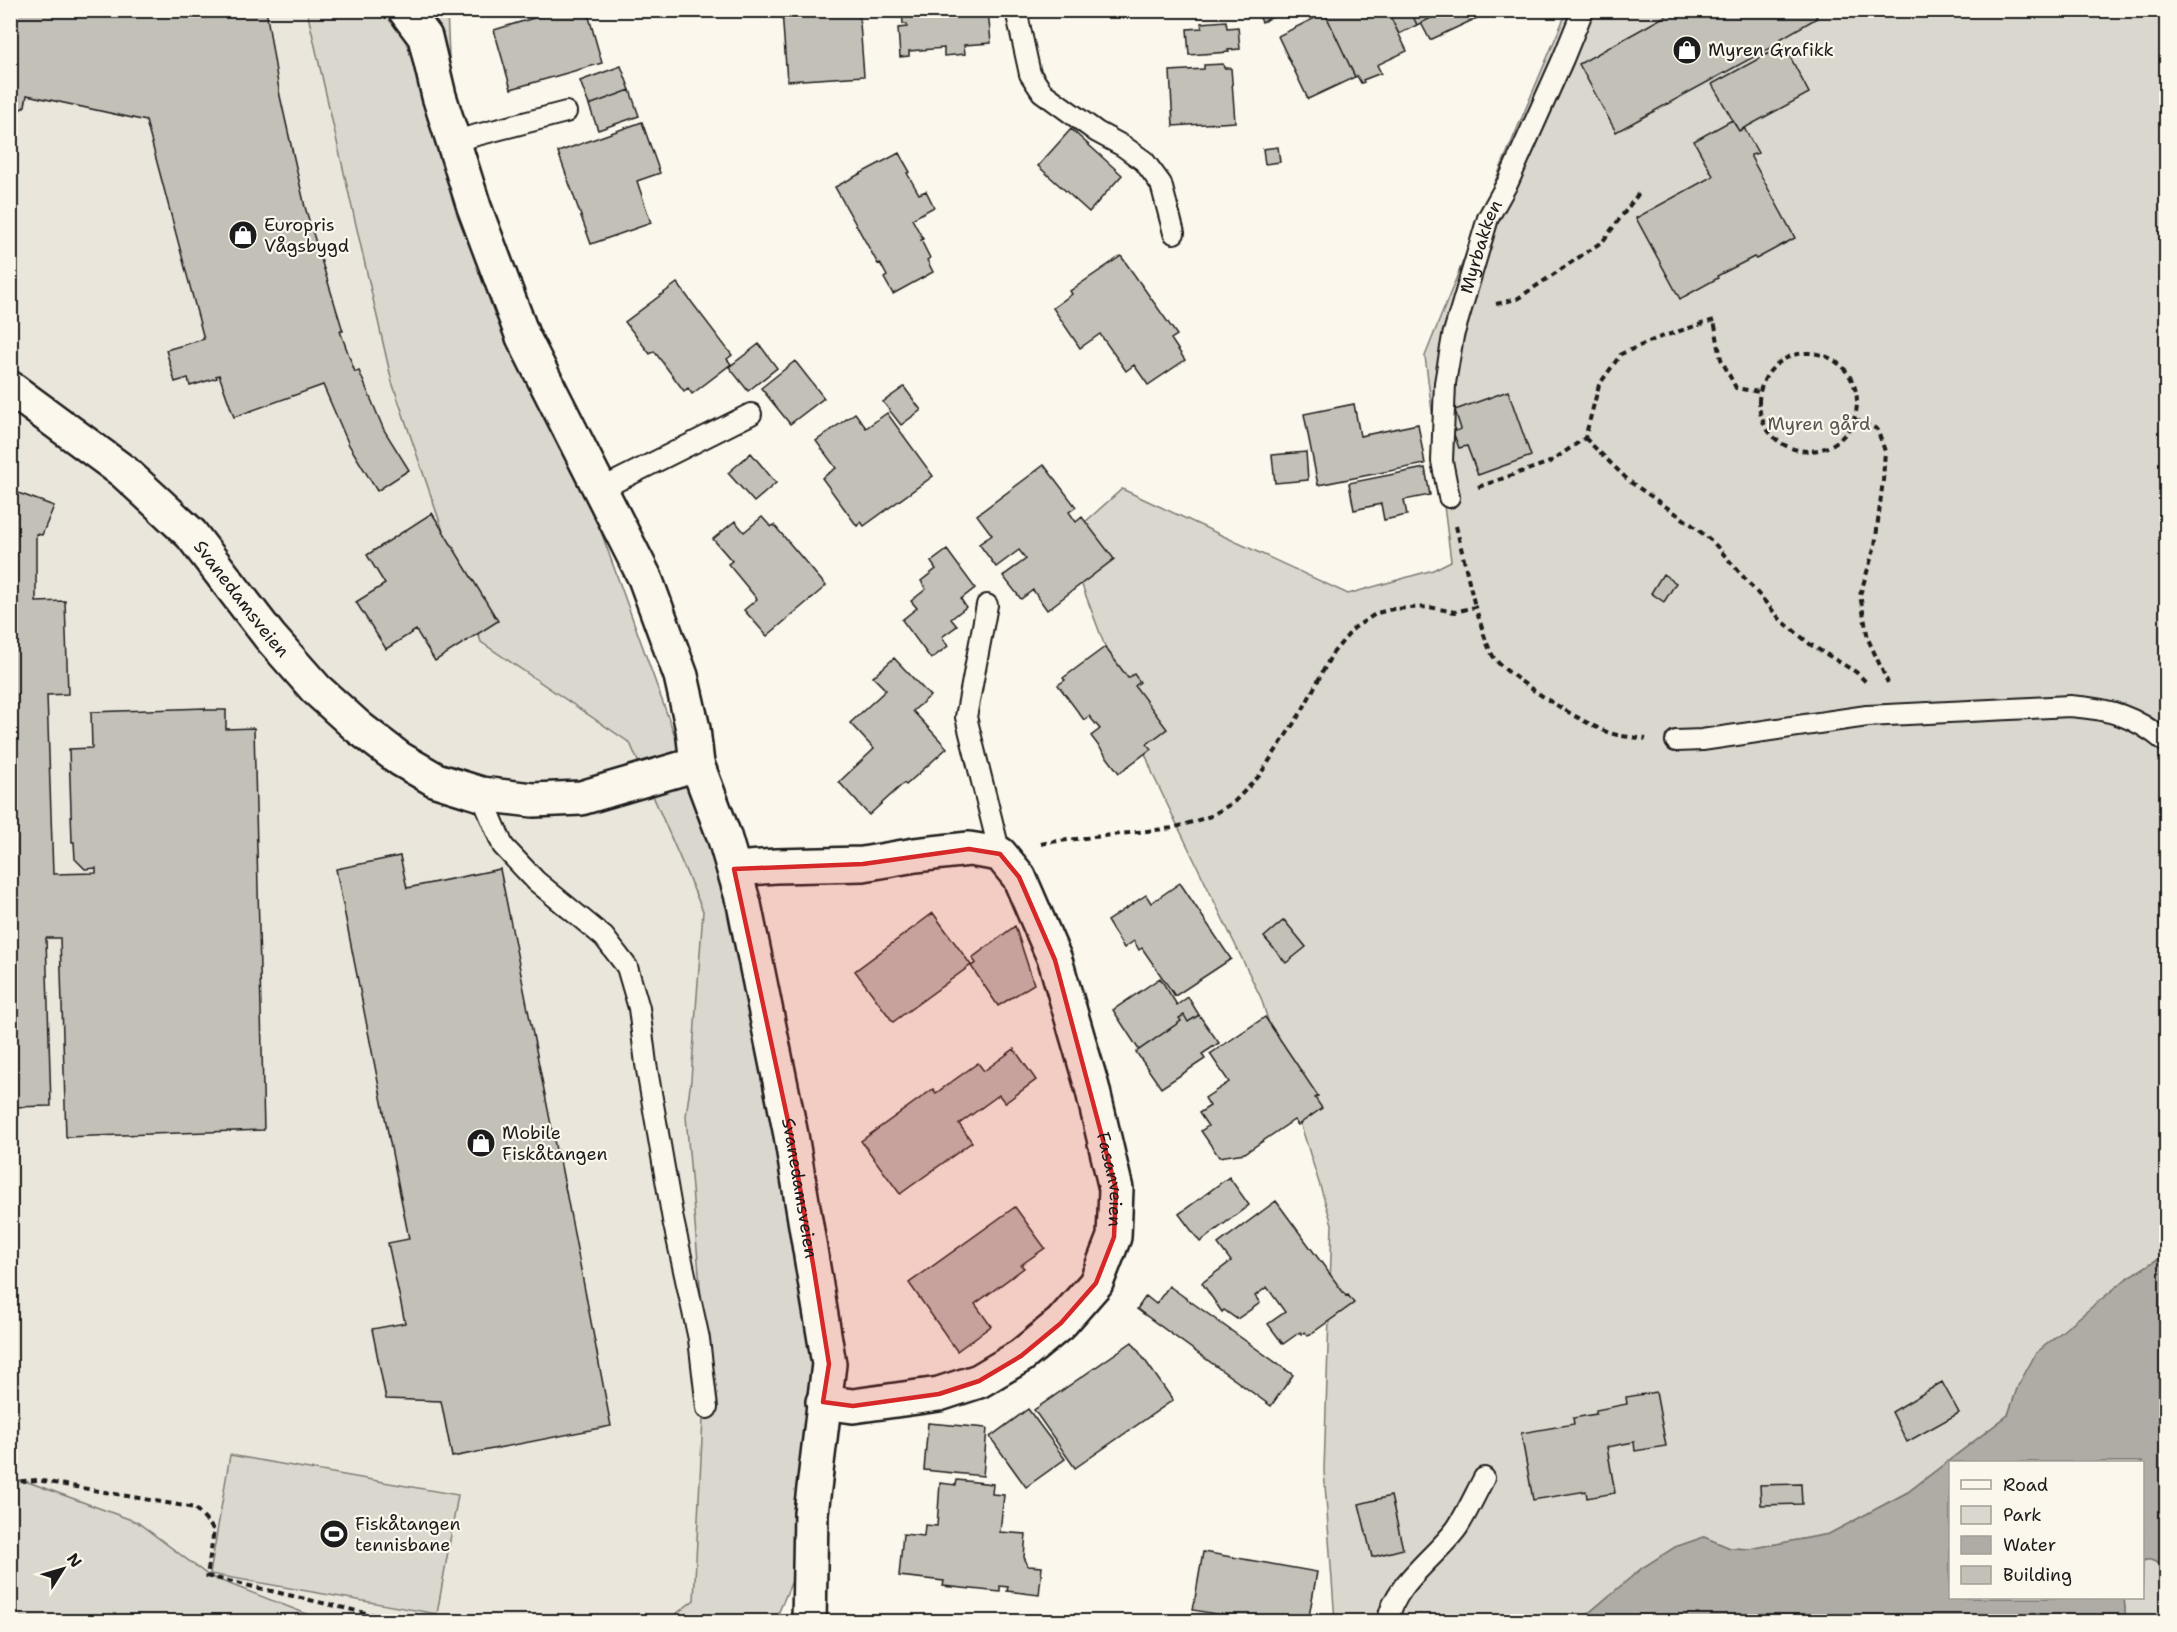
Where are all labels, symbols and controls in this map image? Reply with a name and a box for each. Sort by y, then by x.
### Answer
shop icon: Myren Grafikk [1671,34,1703,66]
place label: Myren Grafikk [1708,38,1834,62]
street label: Myrbakken [1454,195,1508,296]
place label: Europris Vågsbygd [264,213,349,258]
shop icon: Europris Vågsbygd [227,219,259,251]
park label: Myren gård [1768,412,1870,436]
street label: Svanedamsveien [188,535,295,662]
street label: Svanedamsveien [776,1116,823,1260]
place label: Mobile Fiskåtangen [502,1121,608,1166]
shop icon: Mobile Fiskåtangen [465,1127,497,1159]
street label: Fasanveien [1091,1130,1128,1228]
legend [1949,1461,2144,1599]
text: Road [2003,1473,2048,1497]
text: Park [2003,1503,2042,1527]
place label: Fiskåtangen tennisbane [355,1512,461,1557]
sports icon: Fiskåtangen tennisbane [318,1518,350,1550]
text: Water [2003,1533,2056,1557]
north arrow [33,1539,93,1599]
text: N [62,1549,87,1572]
text: Building [2003,1563,2072,1587]

